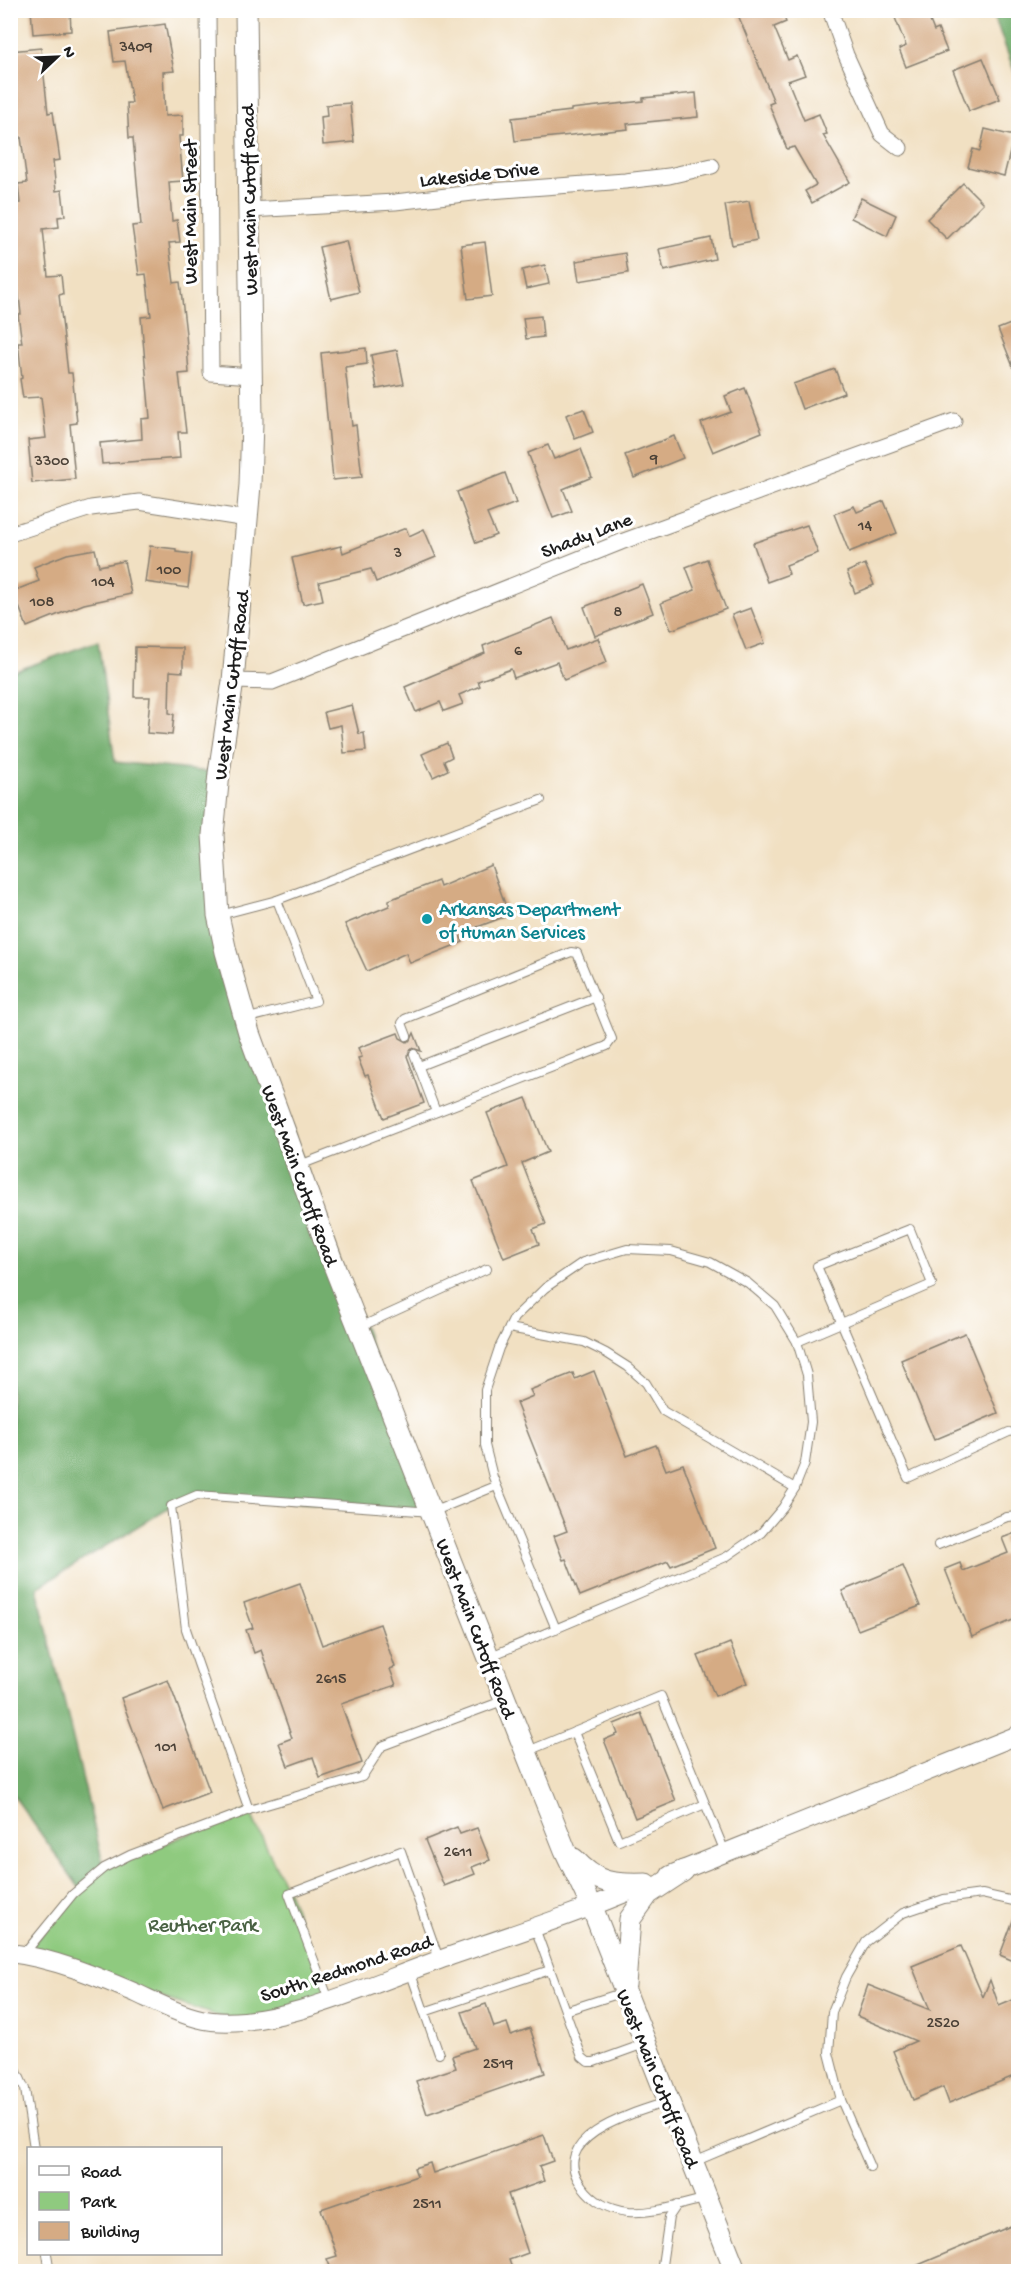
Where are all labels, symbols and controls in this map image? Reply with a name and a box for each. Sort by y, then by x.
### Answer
north arrow [27,27,87,87]
house number: 3409 [119,39,152,58]
text: N [57,44,79,62]
street label: West Main Cutoff Road [238,102,265,295]
street label: West Main Street [181,138,204,284]
street label: Lakeside Drive [419,159,541,194]
house number: 9 [649,451,658,470]
house number: 3300 [34,453,69,472]
street label: Shady Lane [538,509,637,565]
house number: 14 [857,518,872,537]
house number: 3 [393,545,402,564]
house number: 100 [156,562,181,581]
house number: 104 [90,574,115,593]
street label: West Main Cutoff Road [210,587,257,781]
house number: 108 [29,594,54,613]
house number: 8 [614,604,623,623]
house number: 6 [514,643,523,662]
place label: Arkansas Department of Human Services [439,900,622,946]
marker: Arkansas Department of Human Services [420,912,434,926]
street label: West Main Cutoff Road [254,1083,342,1272]
street label: West Main Cutoff Road [429,1536,519,1724]
house number: 2615 [316,1671,346,1690]
house number: 101 [154,1739,177,1758]
house number: 2611 [444,1844,472,1863]
park label: Reuther Park [148,1916,260,1939]
street label: South Redmond Road [258,1931,438,2009]
street label: West Main Cutoff Road [609,1987,703,2174]
house number: 2520 [926,2015,960,2034]
house number: 2519 [483,2056,513,2075]
legend [27,2147,222,2255]
text: Road [81,2163,122,2184]
text: Park [80,2193,117,2214]
house number: 2511 [412,2196,442,2215]
text: Building [80,2223,140,2244]

